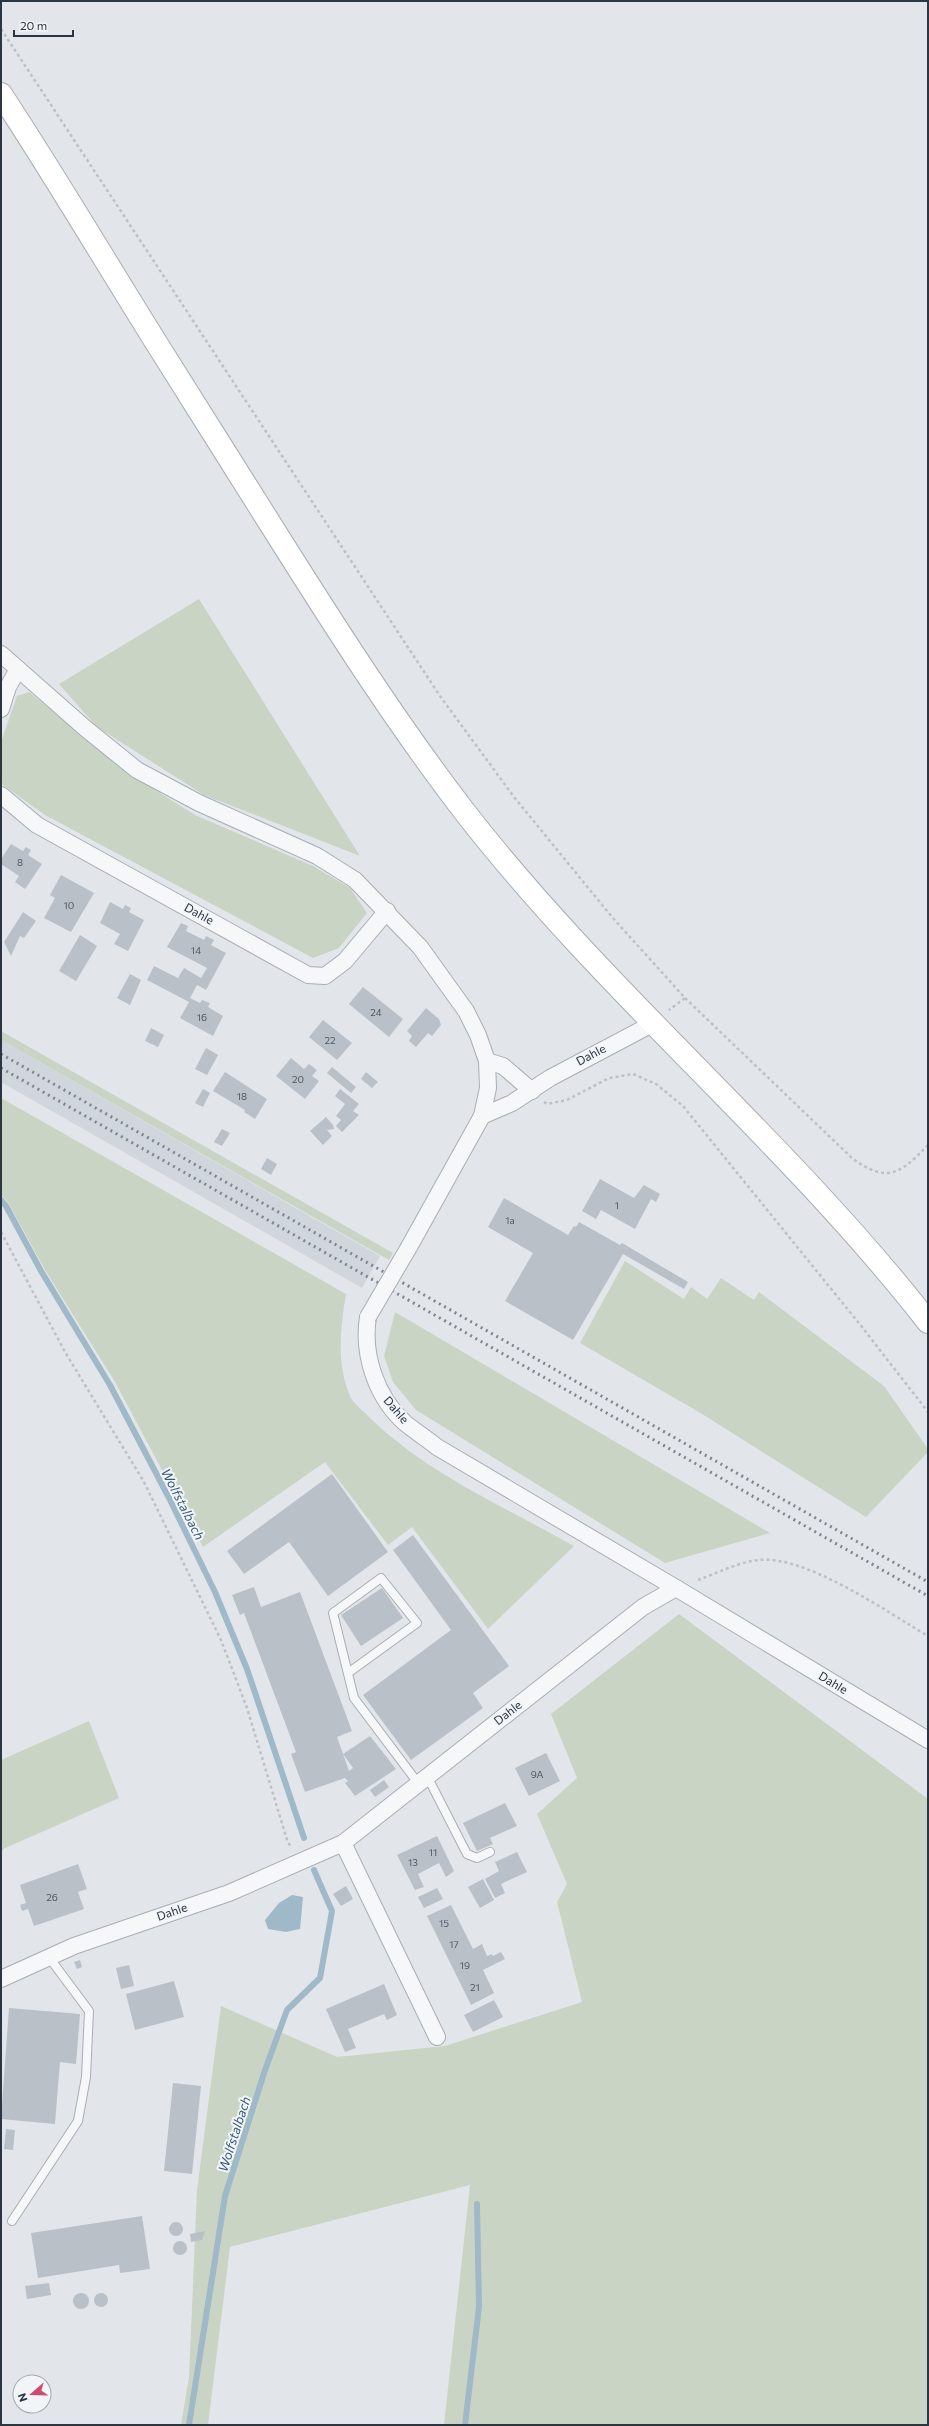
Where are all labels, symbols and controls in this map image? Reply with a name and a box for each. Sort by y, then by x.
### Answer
scale bar [14,12,73,38]
text: 20 m [20,18,47,32]
house number: 8 [17,856,23,868]
house number: 10 [64,899,74,911]
street label: Dahle [182,899,217,927]
house number: 14 [191,944,201,956]
house number: 24 [370,1006,382,1018]
house number: 16 [197,1011,207,1023]
house number: 22 [324,1034,336,1046]
street label: Dahle [573,1041,608,1068]
house number: 20 [292,1073,304,1085]
house number: 18 [237,1090,247,1102]
house number: 1 [615,1199,619,1211]
house number: 1a [505,1214,515,1226]
street label: Dahle [381,1393,412,1426]
water label: Wolfstalbach [158,1466,208,1542]
street label: Dahle [816,1668,851,1696]
street label: Dahle [491,1697,524,1727]
house number: 9A [531,1768,543,1780]
house number: 11 [429,1846,437,1858]
house number: 13 [408,1856,418,1868]
house number: 26 [46,1891,58,1903]
street label: Dahle [155,1899,189,1923]
house number: 15 [439,1917,449,1929]
house number: 17 [449,1938,459,1950]
house number: 19 [460,1959,470,1971]
house number: 21 [470,1981,480,1993]
water label: Wolfstalbach [214,2094,254,2174]
north arrow [12,2374,52,2414]
text: N [15,2391,30,2404]

